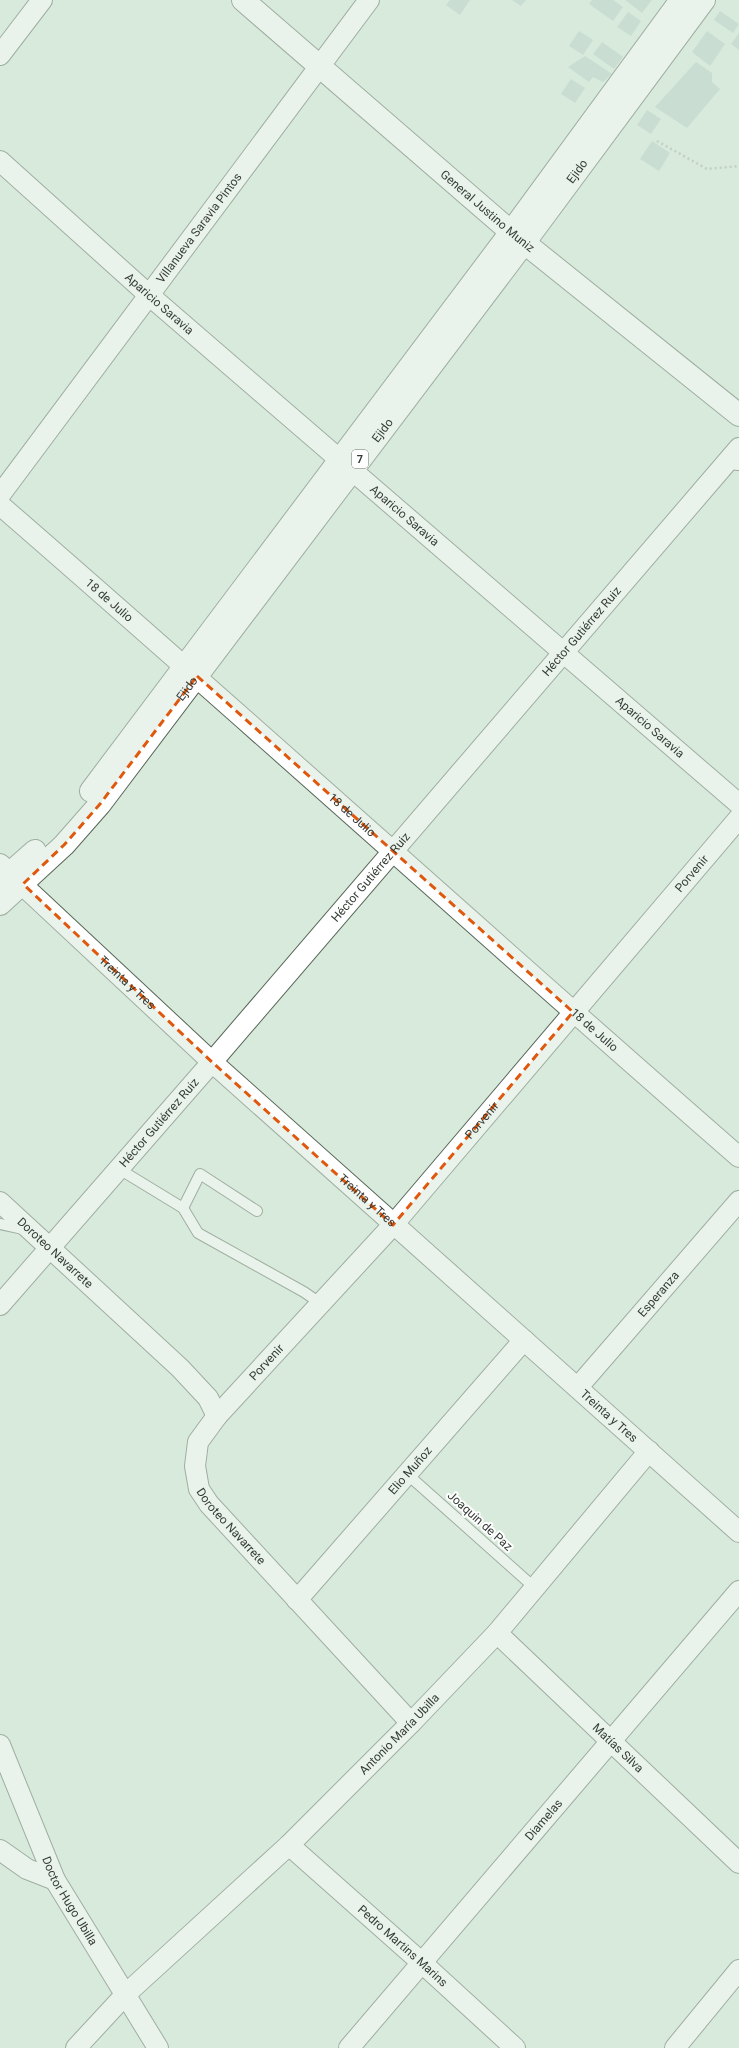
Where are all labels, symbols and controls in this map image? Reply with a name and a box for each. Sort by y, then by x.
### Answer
street label: Ejido [564,156,591,186]
street label: General Justino Muniz [438,167,537,255]
street label: Villanueva Saravia Pintos [153,170,245,286]
street label: Aparicio Saravia [122,270,197,337]
street label: Ejido [369,416,396,445]
road number: 7 [352,450,368,468]
street label: Aparicio Saravia [367,482,442,549]
street label: 18 de Julio [83,576,136,625]
street label: Héctor Gutiérrez Ruiz [539,584,624,679]
street label: Ejido [174,674,201,703]
street label: Aparicio Saravia [613,694,687,761]
street label: 18 de Julio [325,790,379,840]
street label: Héctor Gutiérrez Ruiz [328,830,413,925]
street label: Porvenir [672,852,711,895]
street label: Treinta y Tres [96,953,158,1012]
street label: 18 de Julio [568,1005,621,1055]
street label: Héctor Gutiérrez Ruiz [117,1075,202,1170]
street label: Porvenir [462,1099,502,1142]
street label: Treinta y Tres [336,1171,399,1230]
street label: Doroteo Navarrete [14,1215,96,1291]
street label: Esperanza [635,1268,682,1320]
street label: Porvenir [246,1341,287,1383]
street label: Treinta y Tres [578,1387,640,1445]
street label: Elio Muñoz [385,1444,435,1497]
street label: Doroteo Navarrete [193,1485,268,1568]
street label: Joaquin de Paz [445,1488,515,1554]
street label: Antonio María Ubilla [357,1691,442,1777]
street label: Matías Silva [590,1721,646,1775]
street label: Diamelas [522,1796,565,1843]
street label: Doctor Hugo Ubilla [39,1854,100,1948]
street label: Pedro Martins Marins [355,1902,450,1990]

